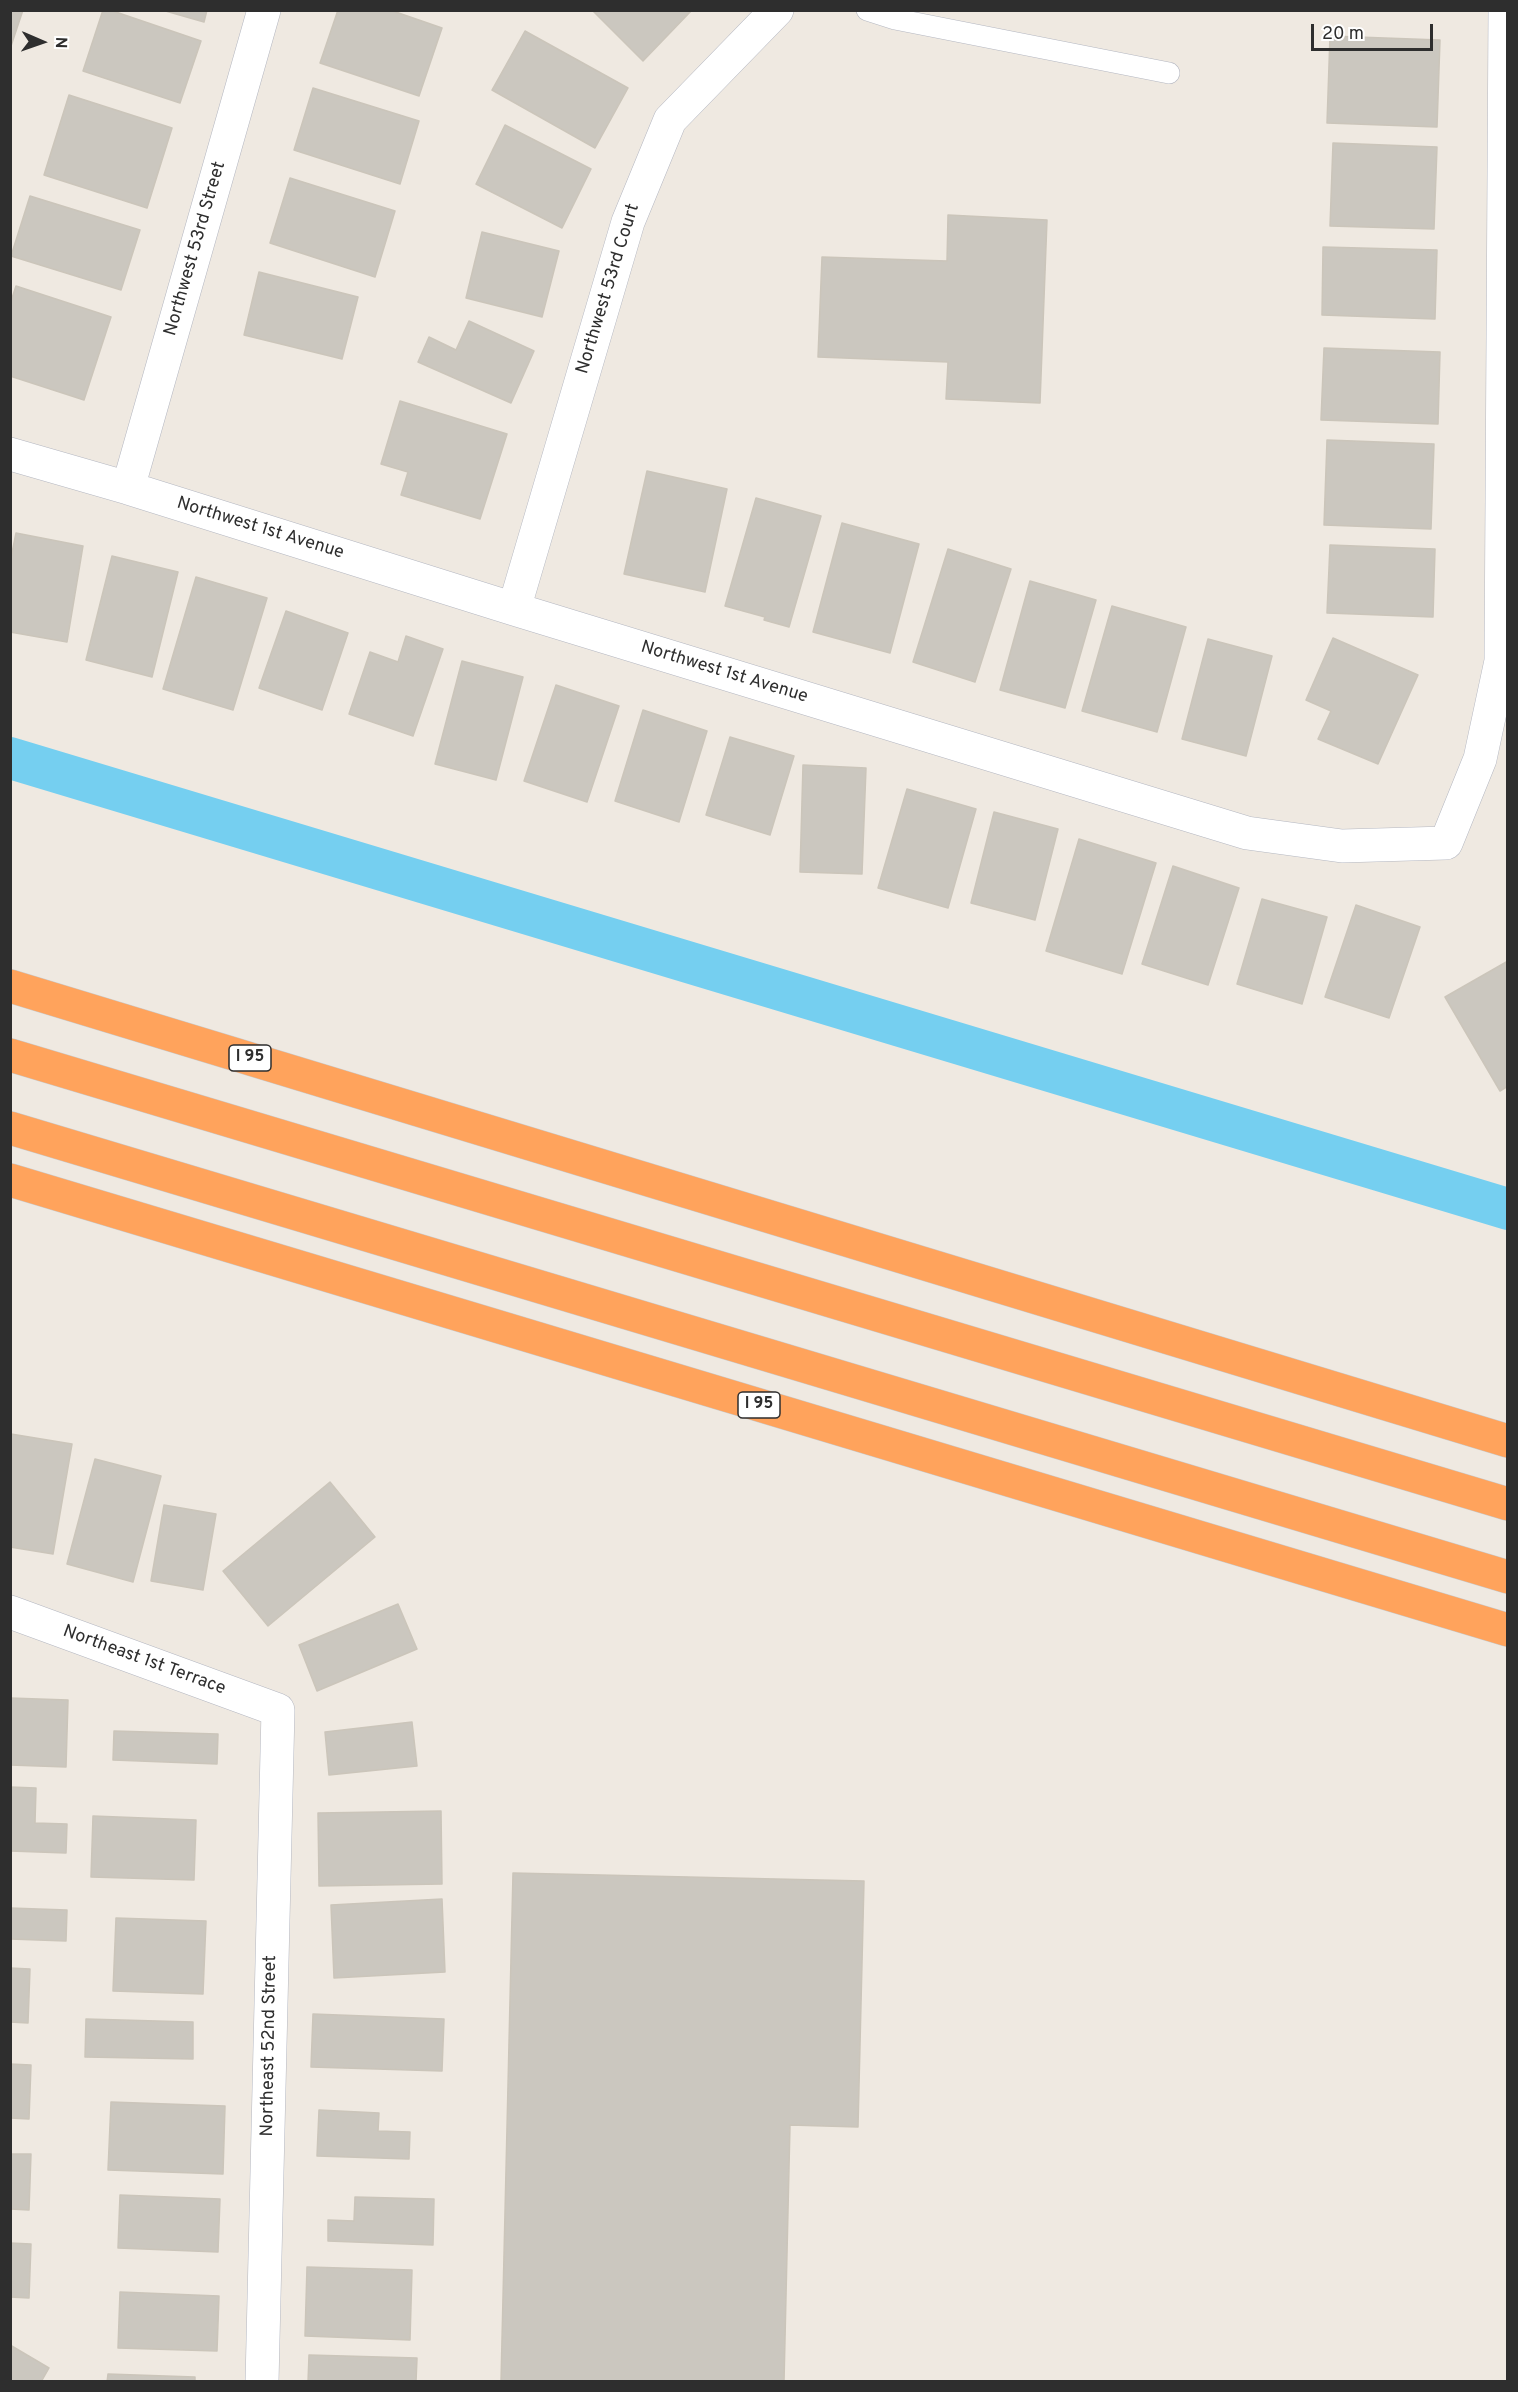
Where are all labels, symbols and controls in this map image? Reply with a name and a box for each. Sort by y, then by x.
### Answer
north arrow [12,12,72,72]
scale bar [1314,12,1436,50]
text: 20 m [1322,23,1364,46]
text: N [50,37,70,49]
street label: Northwest 53rd Street [161,159,231,339]
street label: Northwest 53rd Court [573,201,645,377]
street label: Northwest 1st Avenue [174,493,346,565]
street label: Northwest 1st Avenue [638,637,810,709]
road number: I 95 [229,1045,271,1071]
road number: I 95 [738,1392,780,1418]
street label: Northeast 1st Terrace [60,1621,228,1701]
street label: Northeast 52nd Street [258,1955,282,2137]

